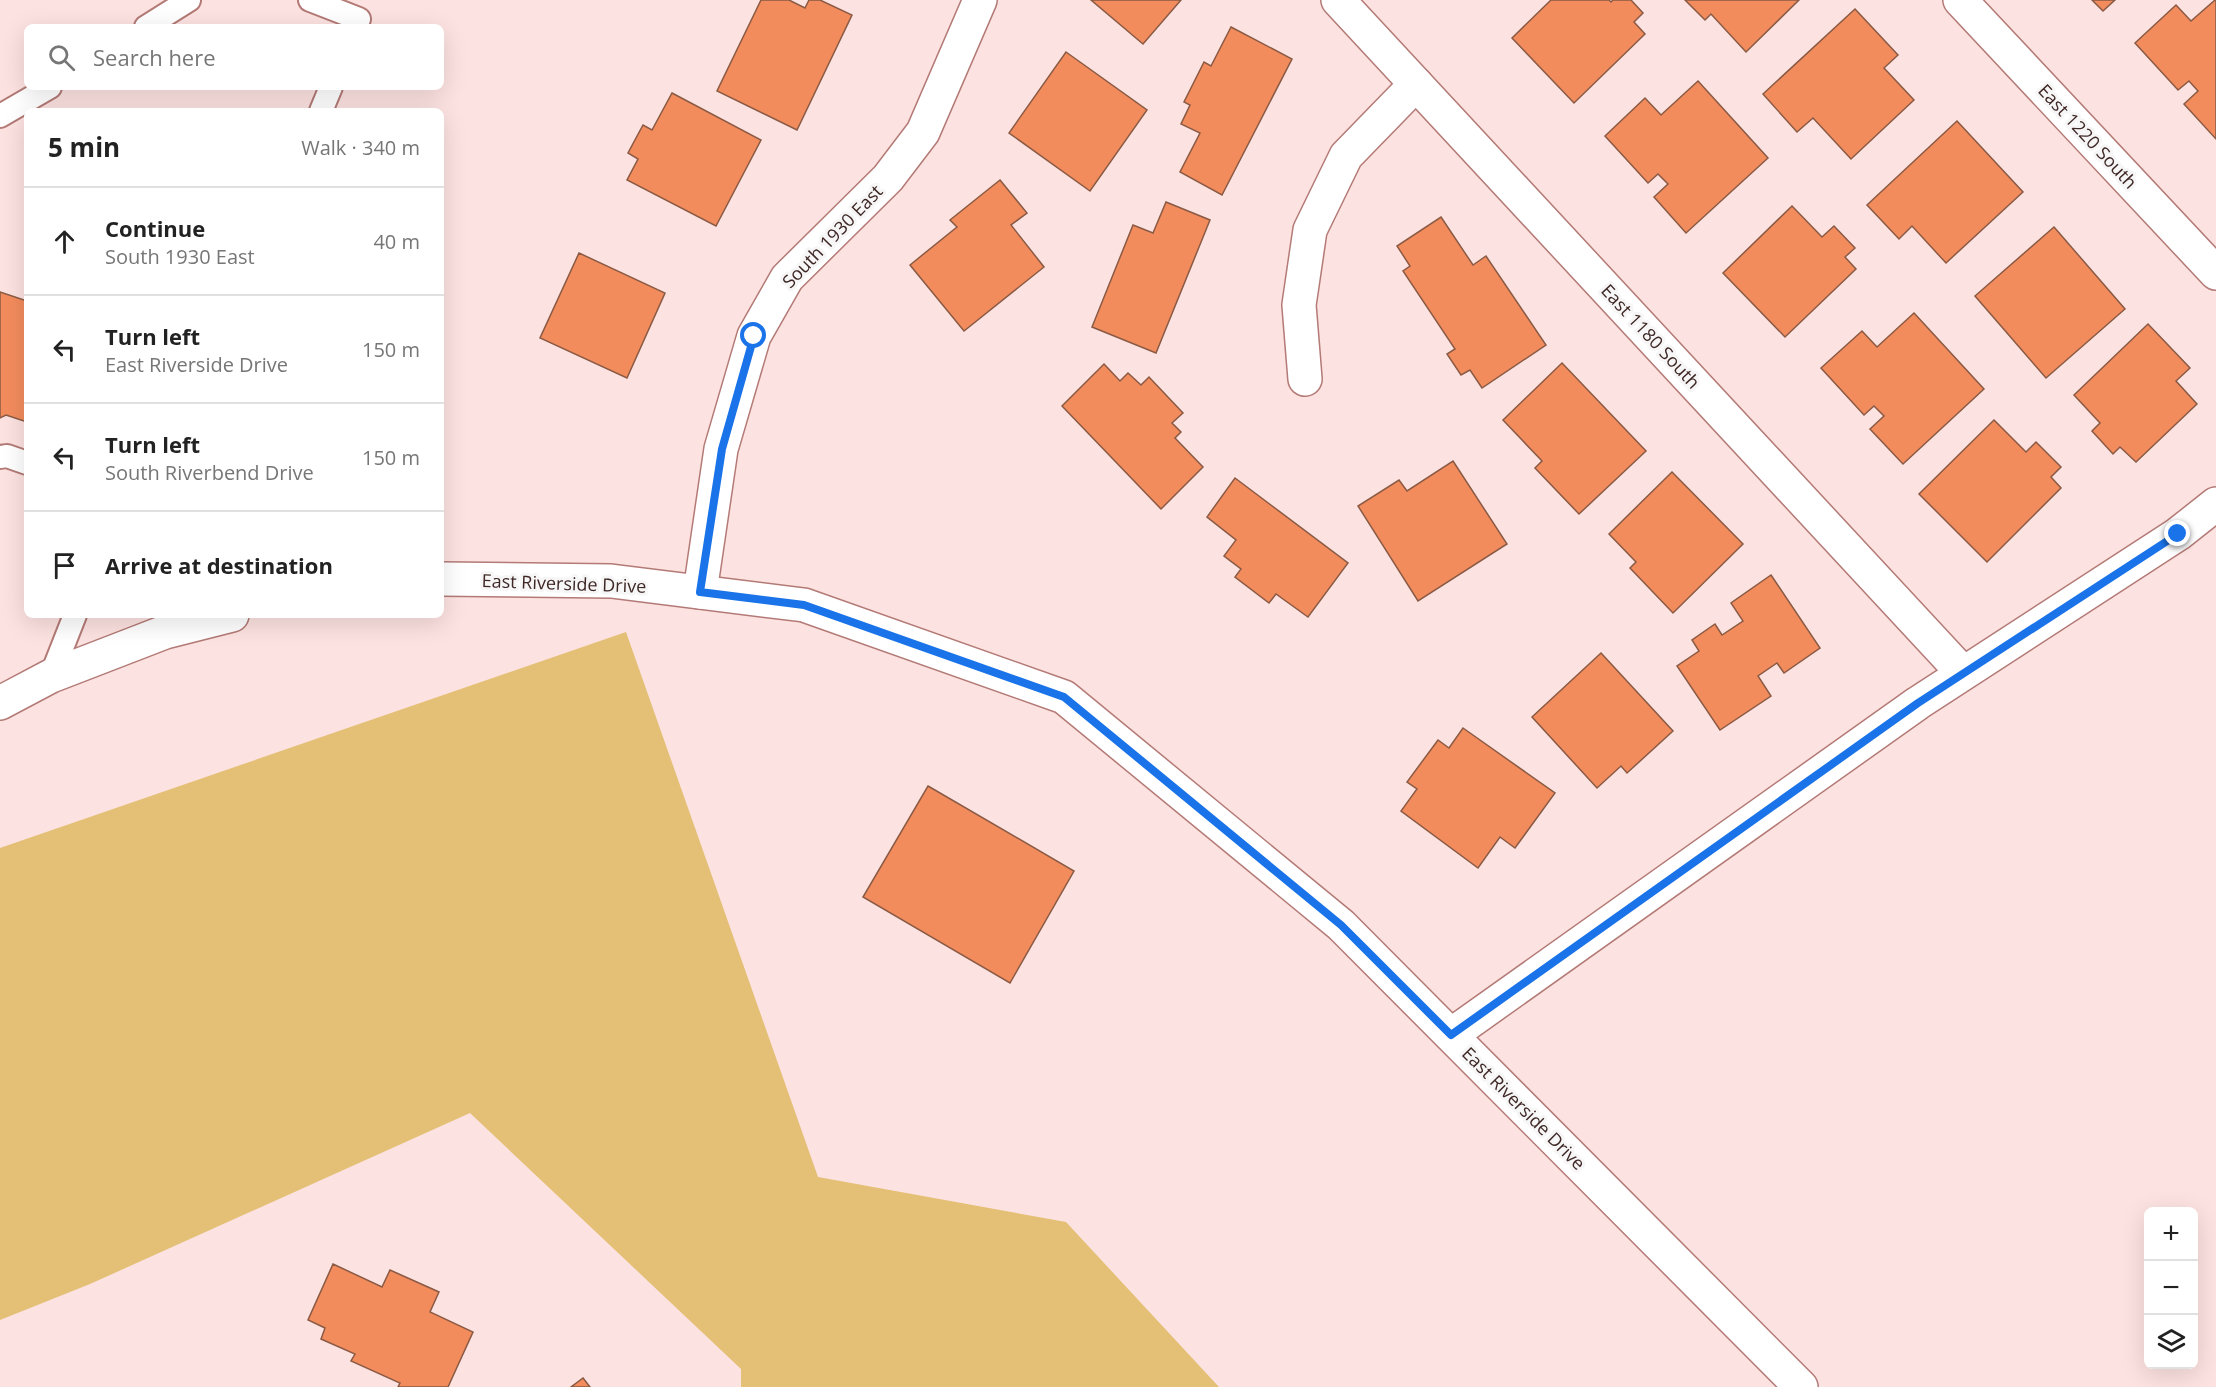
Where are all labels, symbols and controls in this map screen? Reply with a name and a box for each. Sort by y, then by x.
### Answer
search box [24,24,444,90]
icon: search [45,41,78,74]
text: Search here [93,42,216,72]
street label: East 1220 South [2033,79,2143,193]
text: 5 min [48,129,120,165]
text: Walk · 340 m [301,134,420,161]
street label: South 1930 East [777,179,887,293]
text: Continue [105,213,205,243]
icon: ahead [48,225,81,258]
text: 40 m [373,228,420,255]
text: South 1930 East [105,243,255,270]
street label: East 1180 South [1596,279,1706,393]
text: Turn left [105,321,200,351]
route start [740,322,766,348]
icon: left [48,333,81,366]
text: 150 m [362,336,420,363]
text: East Riverside Drive [105,351,288,378]
text: Turn left [105,429,200,459]
icon: left [48,441,81,474]
text: 150 m [362,444,420,471]
text: South Riverbend Drive [105,459,314,486]
route end [2164,520,2190,546]
icon: arrive [48,549,81,582]
text: Arrive at destination [105,550,333,580]
street label: East Riverside Drive [481,568,647,598]
street label: East Riverside Drive [1457,1041,1591,1175]
map controls [2144,1207,2198,1369]
button: + [2144,1207,2198,1261]
button: − [2144,1261,2198,1315]
button: layers [2144,1315,2198,1369]

